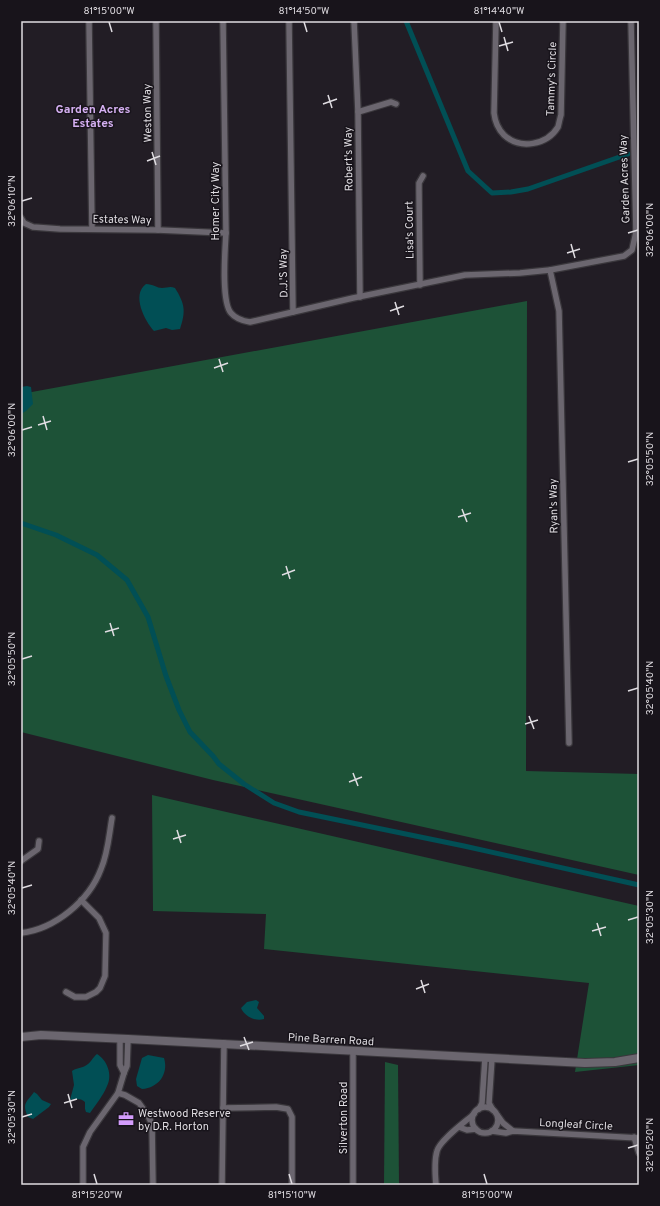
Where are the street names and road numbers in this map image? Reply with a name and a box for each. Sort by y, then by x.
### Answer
street label: Tammy's Circle [544,41,560,117]
street label: Weston Way [140,83,156,143]
street label: Robert's Way [341,126,357,191]
street label: Garden Acres Way [616,134,634,224]
street label: Homer City Way [209,161,223,240]
street label: Lisa's Court [402,201,418,259]
street label: Estates Way [92,212,152,228]
street label: D.J.'S Way [277,248,291,298]
street label: Ryan's Way [547,478,561,534]
street label: Pine Barren Road [287,1031,374,1049]
street label: Silverton Road [337,1082,351,1154]
street label: Longleaf Circle [539,1116,613,1134]

